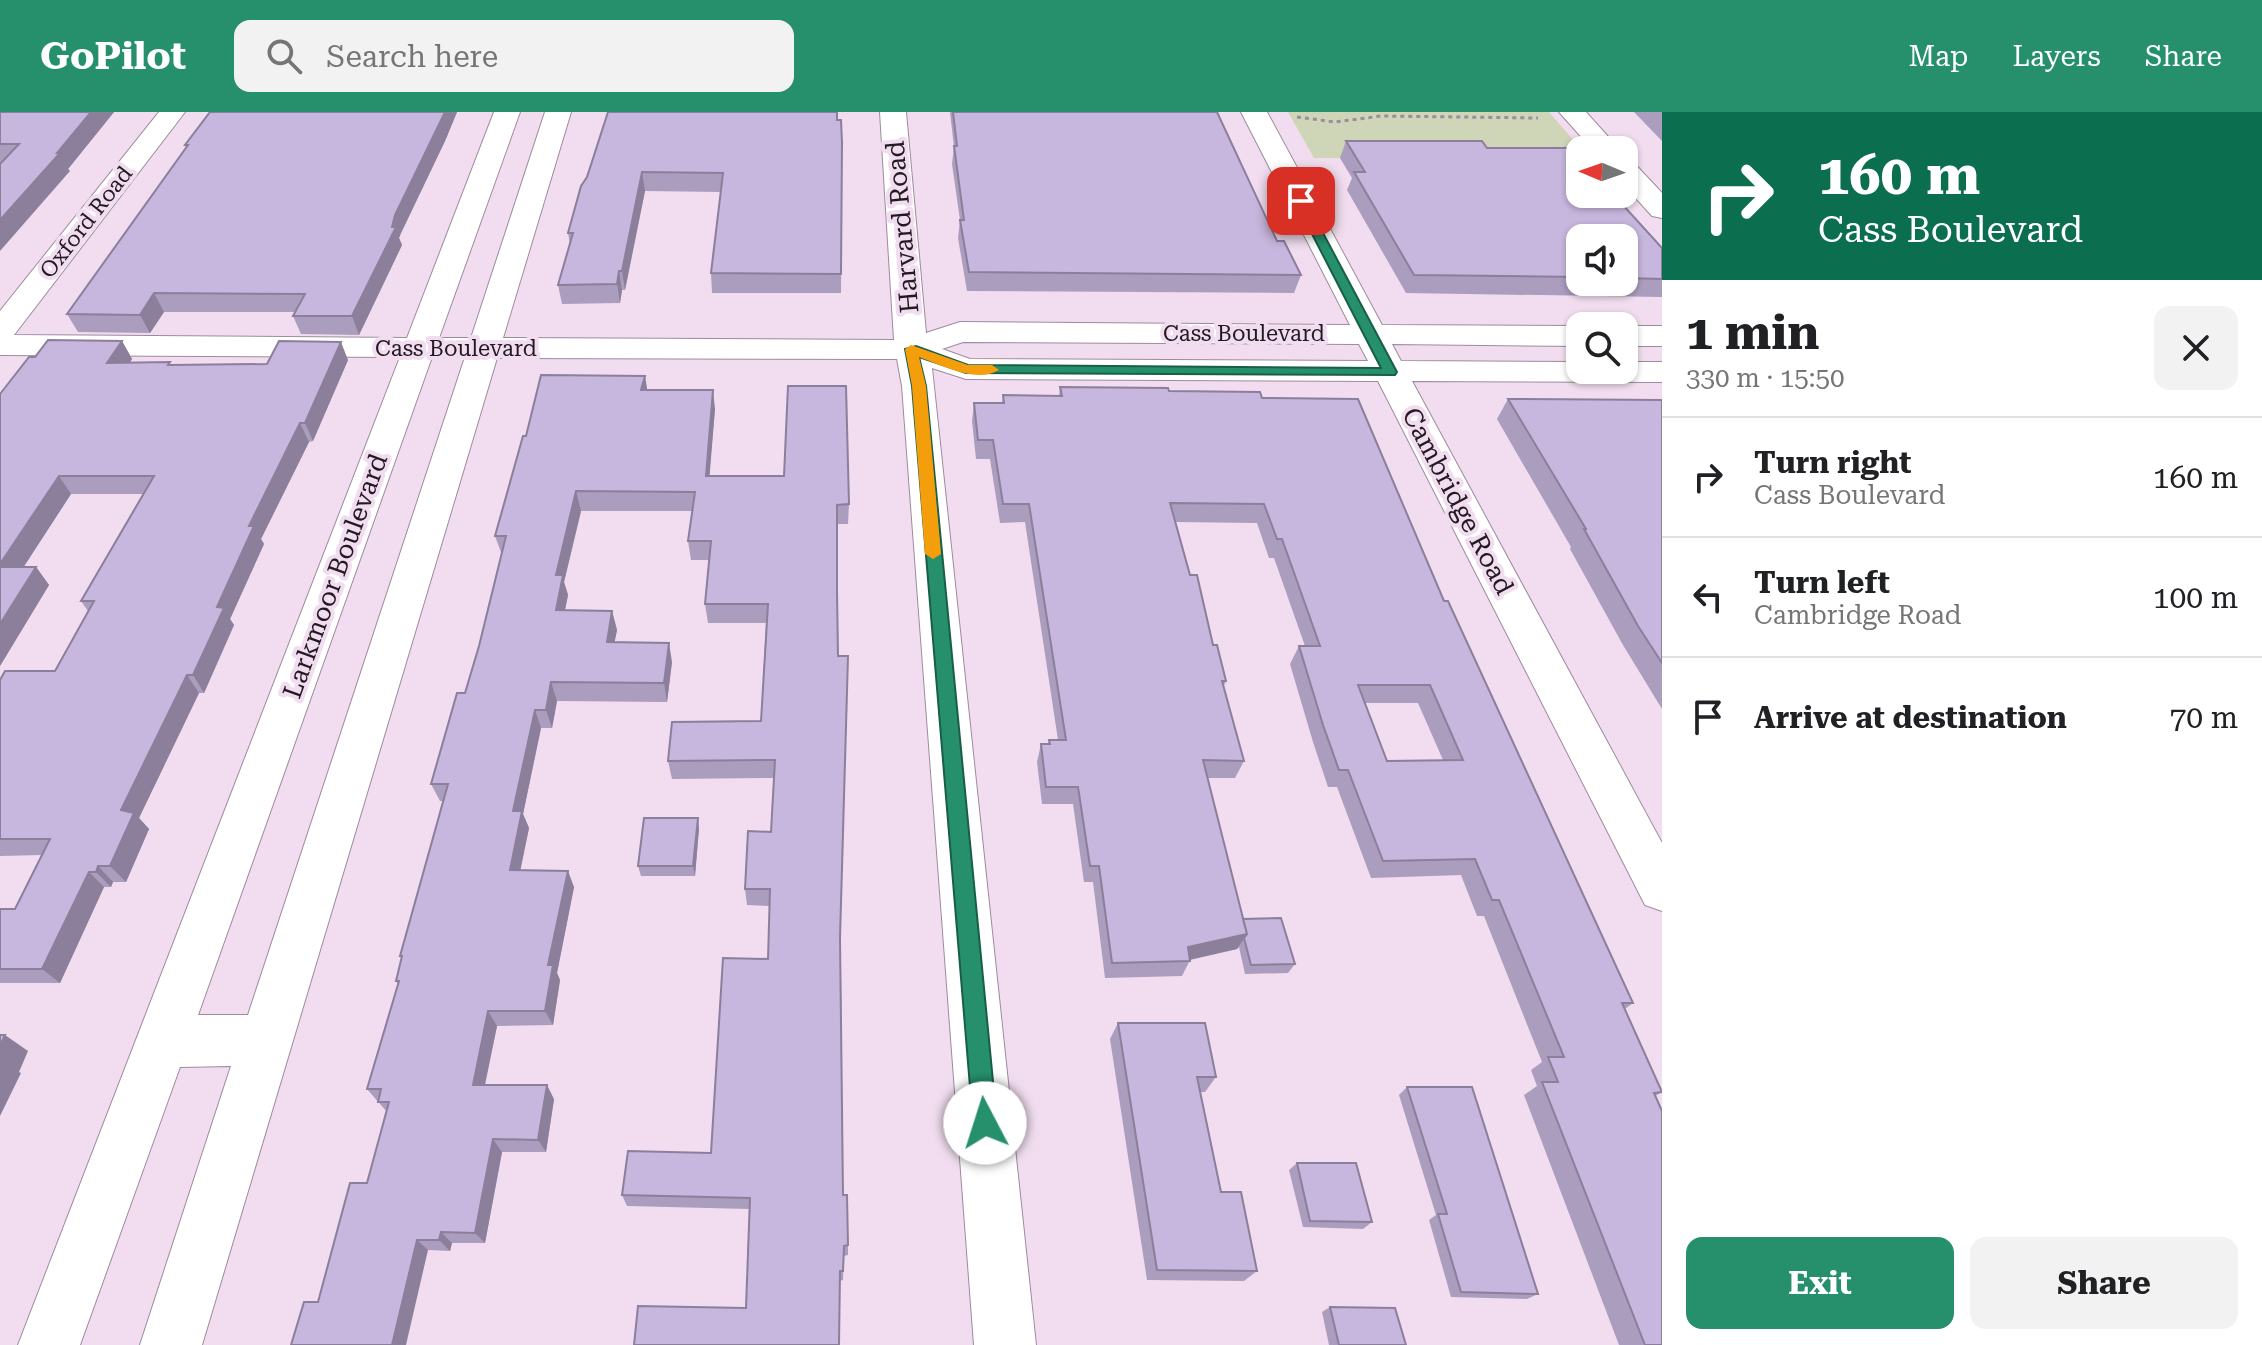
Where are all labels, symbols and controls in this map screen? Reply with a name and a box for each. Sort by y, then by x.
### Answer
search box [234,20,794,92]
text: GoPilot [40,34,186,78]
icon: search [262,34,306,78]
text: Search here [326,39,498,74]
text: Map [1909,40,1968,73]
text: Layers [2012,40,2101,73]
text: Share [2145,40,2222,73]
north arrow [1566,136,1638,208]
map controls [1566,136,1638,384]
street label: Harvard Road [879,139,924,314]
text: 160 m [1818,142,1980,208]
icon: right [1686,144,1790,248]
street label: Oxford Road [35,161,137,283]
pin [1267,167,1335,235]
icon: arrive [1279,179,1323,223]
text: Cass Boulevard [1818,209,2083,251]
button: sound [1566,224,1638,296]
text: 1 min [1686,305,1819,361]
button: close [2154,306,2238,390]
button: search [1566,312,1638,384]
street label: Cass Boulevard [1163,321,1325,346]
street label: Cass Boulevard [375,336,537,361]
text: 330 m · 15:50 [1686,363,1845,393]
street label: Cambridge Road [1396,402,1520,600]
text: Turn right [1754,445,1911,480]
street label: Larkmoor Boulevard [277,449,393,702]
icon: right [1686,455,1730,499]
text: 160 m [2153,460,2238,495]
text: Cass Boulevard [1754,480,1945,510]
text: Turn left [1754,565,1890,600]
icon: left [1686,575,1730,619]
text: 100 m [2153,580,2238,615]
text: Cambridge Road [1754,600,1961,630]
icon: arrive [1686,695,1730,739]
text: Arrive at destination [1754,700,2067,735]
text: 70 m [2169,700,2238,735]
position arrow [943,1081,1027,1165]
button: Exit [1686,1237,1954,1329]
button: Share [1970,1237,2238,1329]

